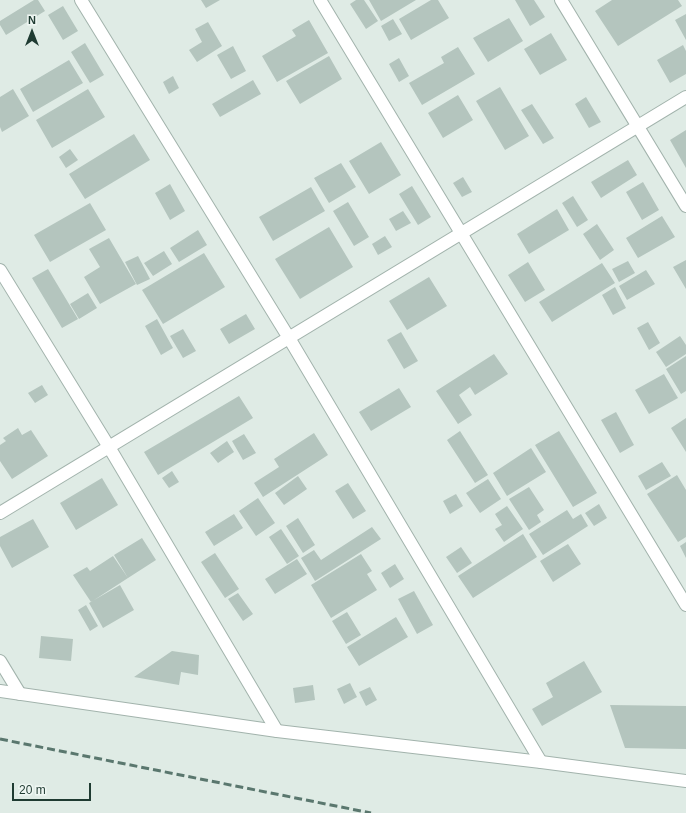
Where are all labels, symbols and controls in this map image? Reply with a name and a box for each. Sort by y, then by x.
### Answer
north arrow [12,12,52,52]
text: N [28,14,36,26]
scale bar [14,775,93,801]
text: 20 m [19,783,46,797]

